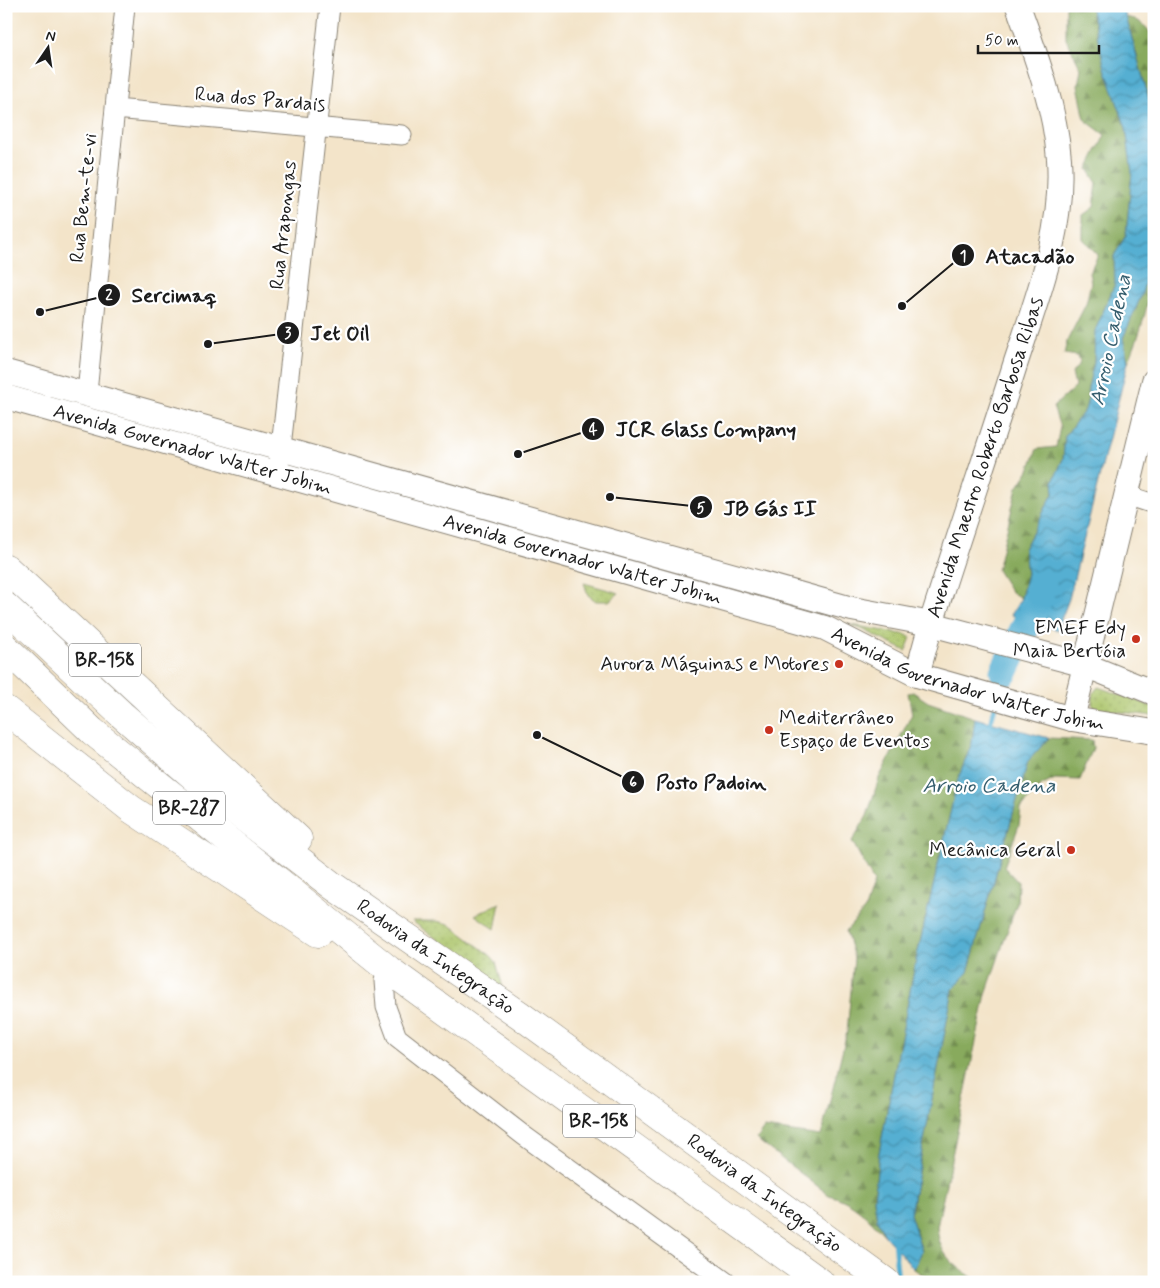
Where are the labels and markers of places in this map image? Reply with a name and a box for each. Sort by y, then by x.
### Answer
callout: Atacadão [950,237,1084,273]
callout: Sercimaq [96,277,227,313]
callout: Jet Oil [275,315,380,351]
callout: JCR Glass Company [581,411,806,447]
callout: JB Gás II [688,489,826,525]
place label: EMEF Edy Maia Bertóia [1013,615,1126,665]
marker: EMEF Edy Maia Bertóia [1130,633,1142,645]
place label: Aurora Máquinas e Motores [600,651,829,678]
marker: Aurora Máquinas e Motores [833,658,845,670]
place label: Mediterrâneo Espaço de Eventos [779,705,930,755]
marker: Mediterrâneo Espaço de Eventos [763,724,775,736]
callout: Posto Padoin [621,764,776,800]
place label: Mecânica Geral [929,837,1061,864]
marker: Mecânica Geral [1065,844,1077,856]

